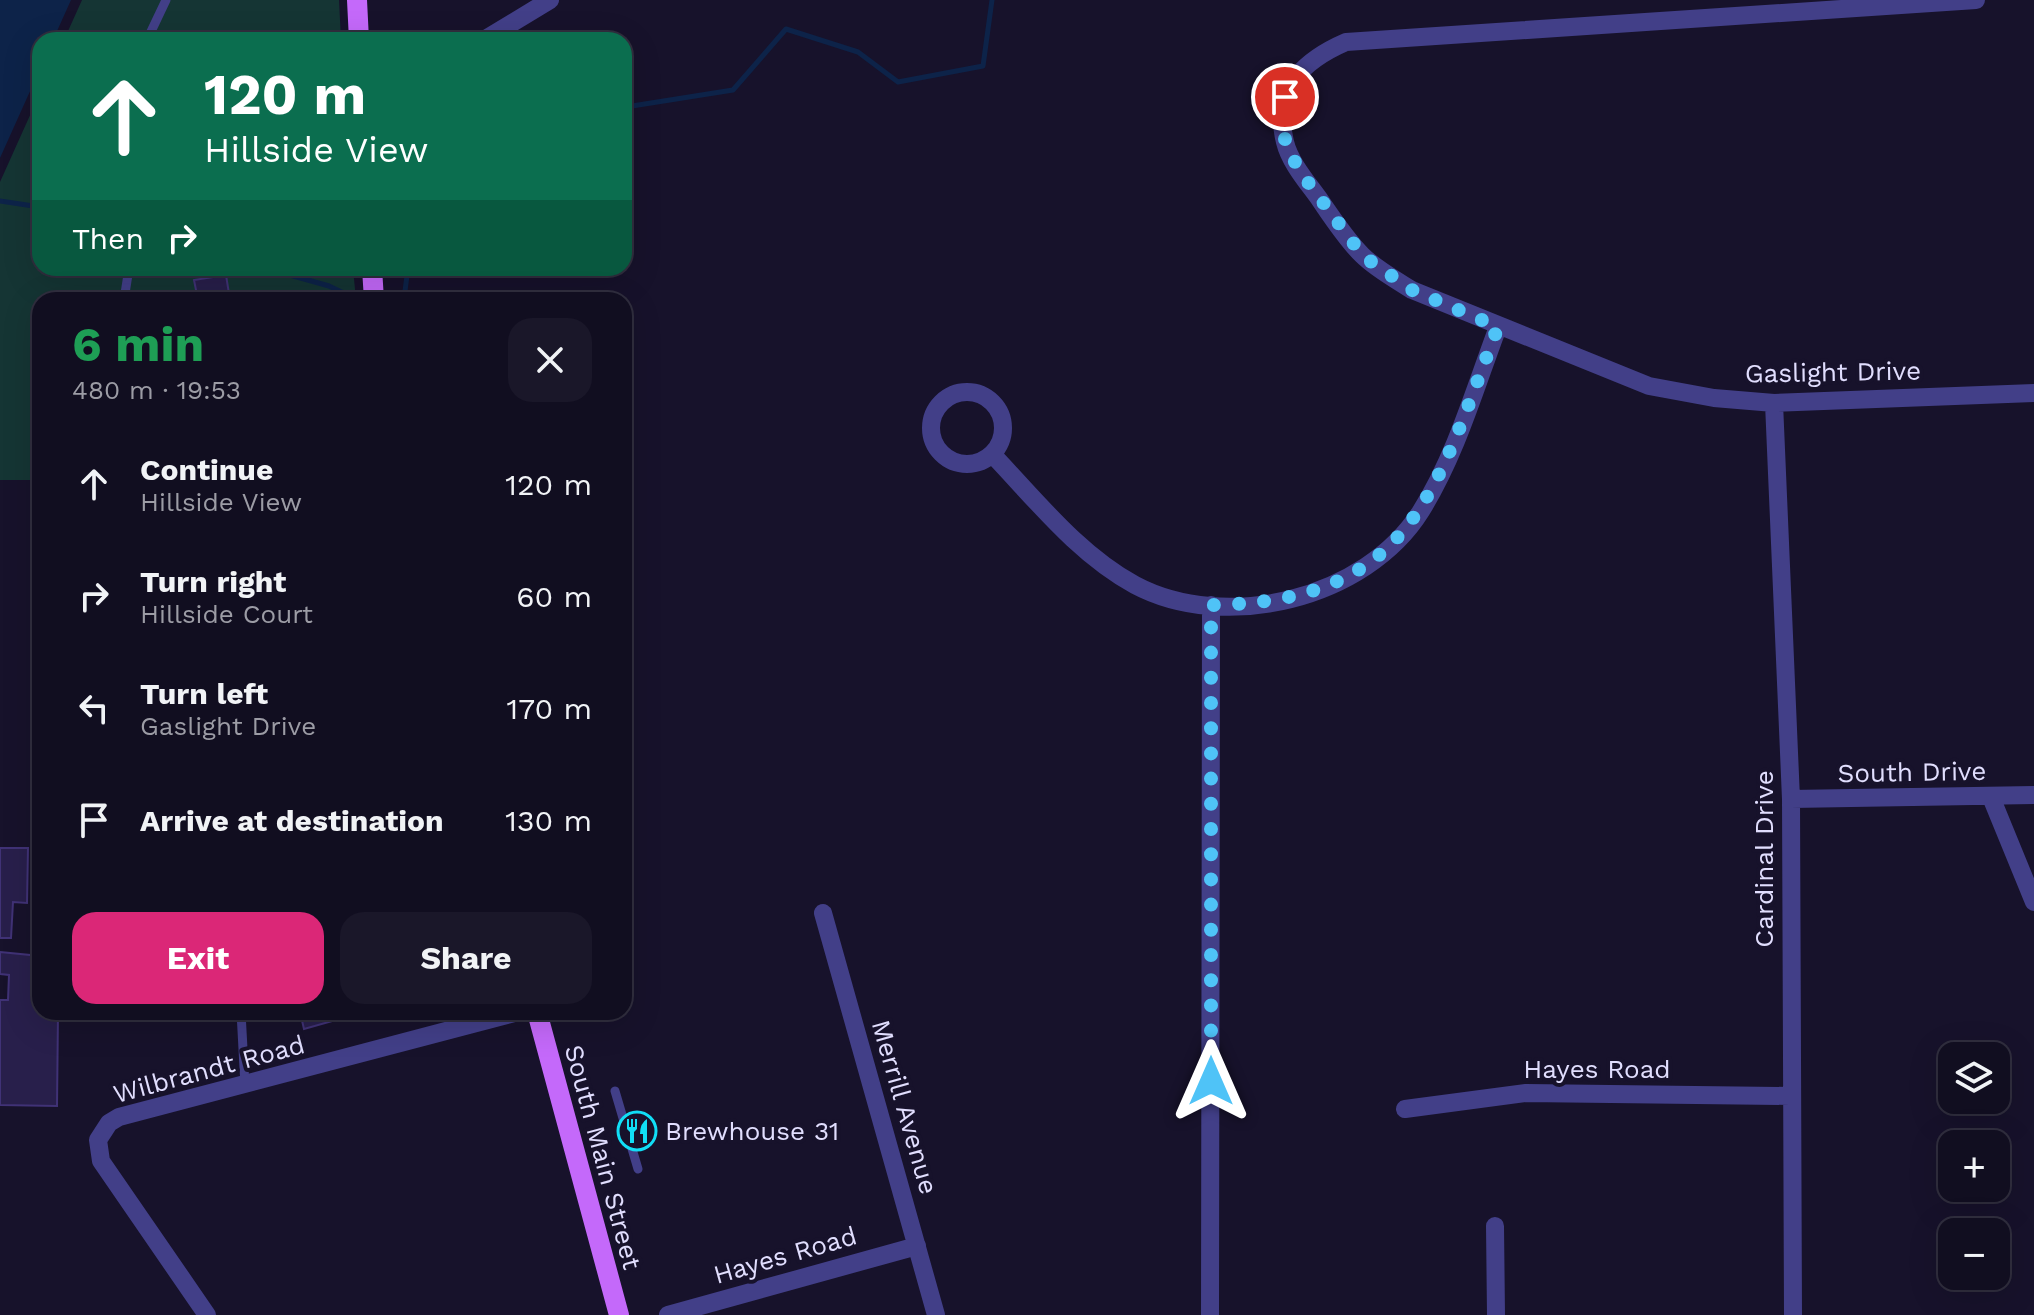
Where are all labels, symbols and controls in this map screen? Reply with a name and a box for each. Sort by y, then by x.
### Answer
text: 120 m [204,62,366,128]
pin [1251,63,1319,131]
icon: ahead [72,64,176,168]
icon: arrive [1263,75,1307,119]
text: Hillside View [204,129,428,171]
icon: right [160,216,204,260]
text: Then [72,221,144,256]
text: 6 min [72,316,204,373]
button: close [508,318,592,402]
street label: Gaslight Drive [1745,355,1921,389]
text: 480 m · 19:53 [72,375,241,405]
text: Continue [140,452,273,487]
icon: ahead [72,462,116,506]
text: 120 m [505,467,592,502]
text: Hillside View [140,487,302,517]
text: Turn right [140,564,286,599]
icon: right [72,574,116,618]
text: 60 m [516,579,592,614]
text: Hillside Court [140,599,313,629]
text: Turn left [140,676,268,711]
icon: left [72,686,116,730]
text: 170 m [507,691,592,726]
text: Gaslight Drive [140,711,316,741]
street label: South Drive [1837,756,1987,788]
street label: Cardinal Drive [1749,770,1779,948]
icon: arrive [72,798,116,842]
text: Arrive at destination [140,803,444,838]
text: 130 m [505,803,592,838]
button: Exit [72,912,324,1004]
button: Share [340,912,592,1004]
street label: Merrill Avenue [866,1016,944,1198]
street label: Wilbrandt Road [110,1029,308,1109]
position arrow [1169,1039,1253,1123]
street label: South Main Street [559,1042,647,1273]
map controls [1938,1042,2010,1290]
button: layers [1938,1042,2010,1114]
street label: Hayes Road [1523,1054,1671,1084]
restaurant icon: Brewhouse 31 [616,1110,658,1152]
place label: Brewhouse 31 [665,1116,839,1146]
button: + [1938,1130,2010,1202]
button: − [1938,1218,2010,1290]
street label: Hayes Road [710,1220,860,1290]

